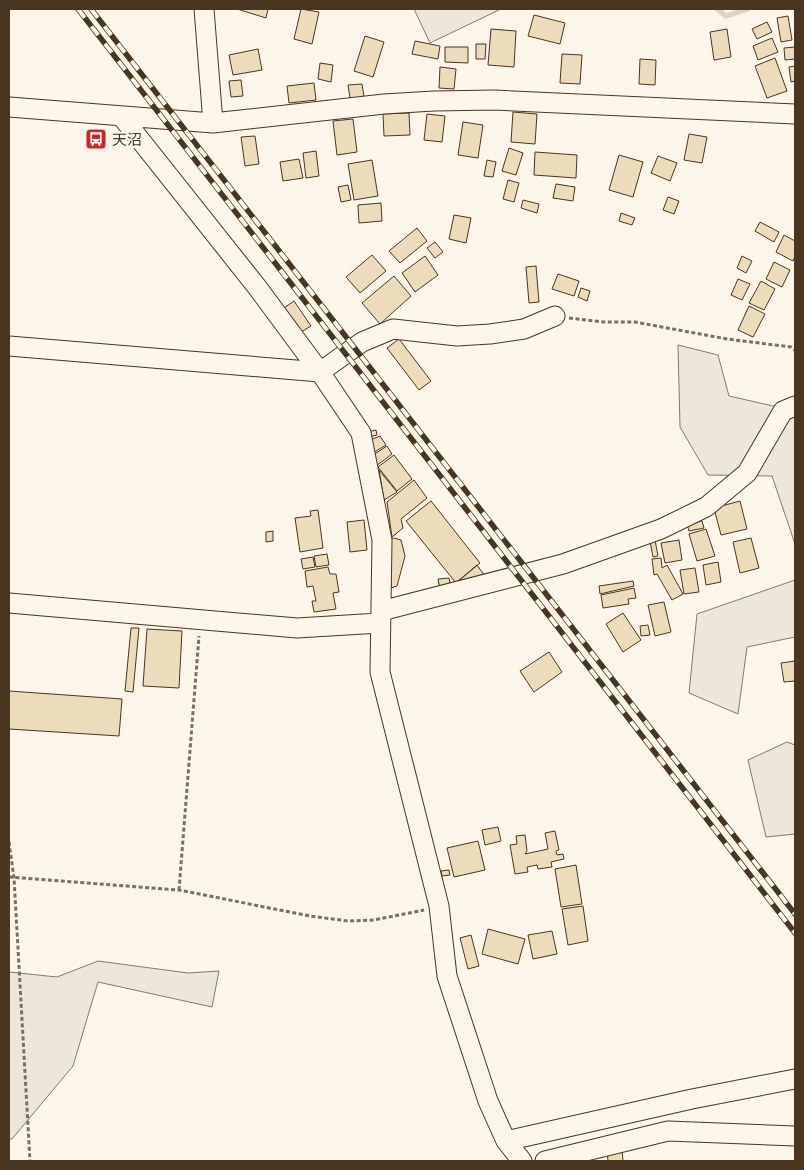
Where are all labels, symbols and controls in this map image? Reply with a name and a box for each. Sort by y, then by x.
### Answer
bus stop icon: 天沼 [84,127,108,151]
place label: 天沼 [112,131,142,148]

